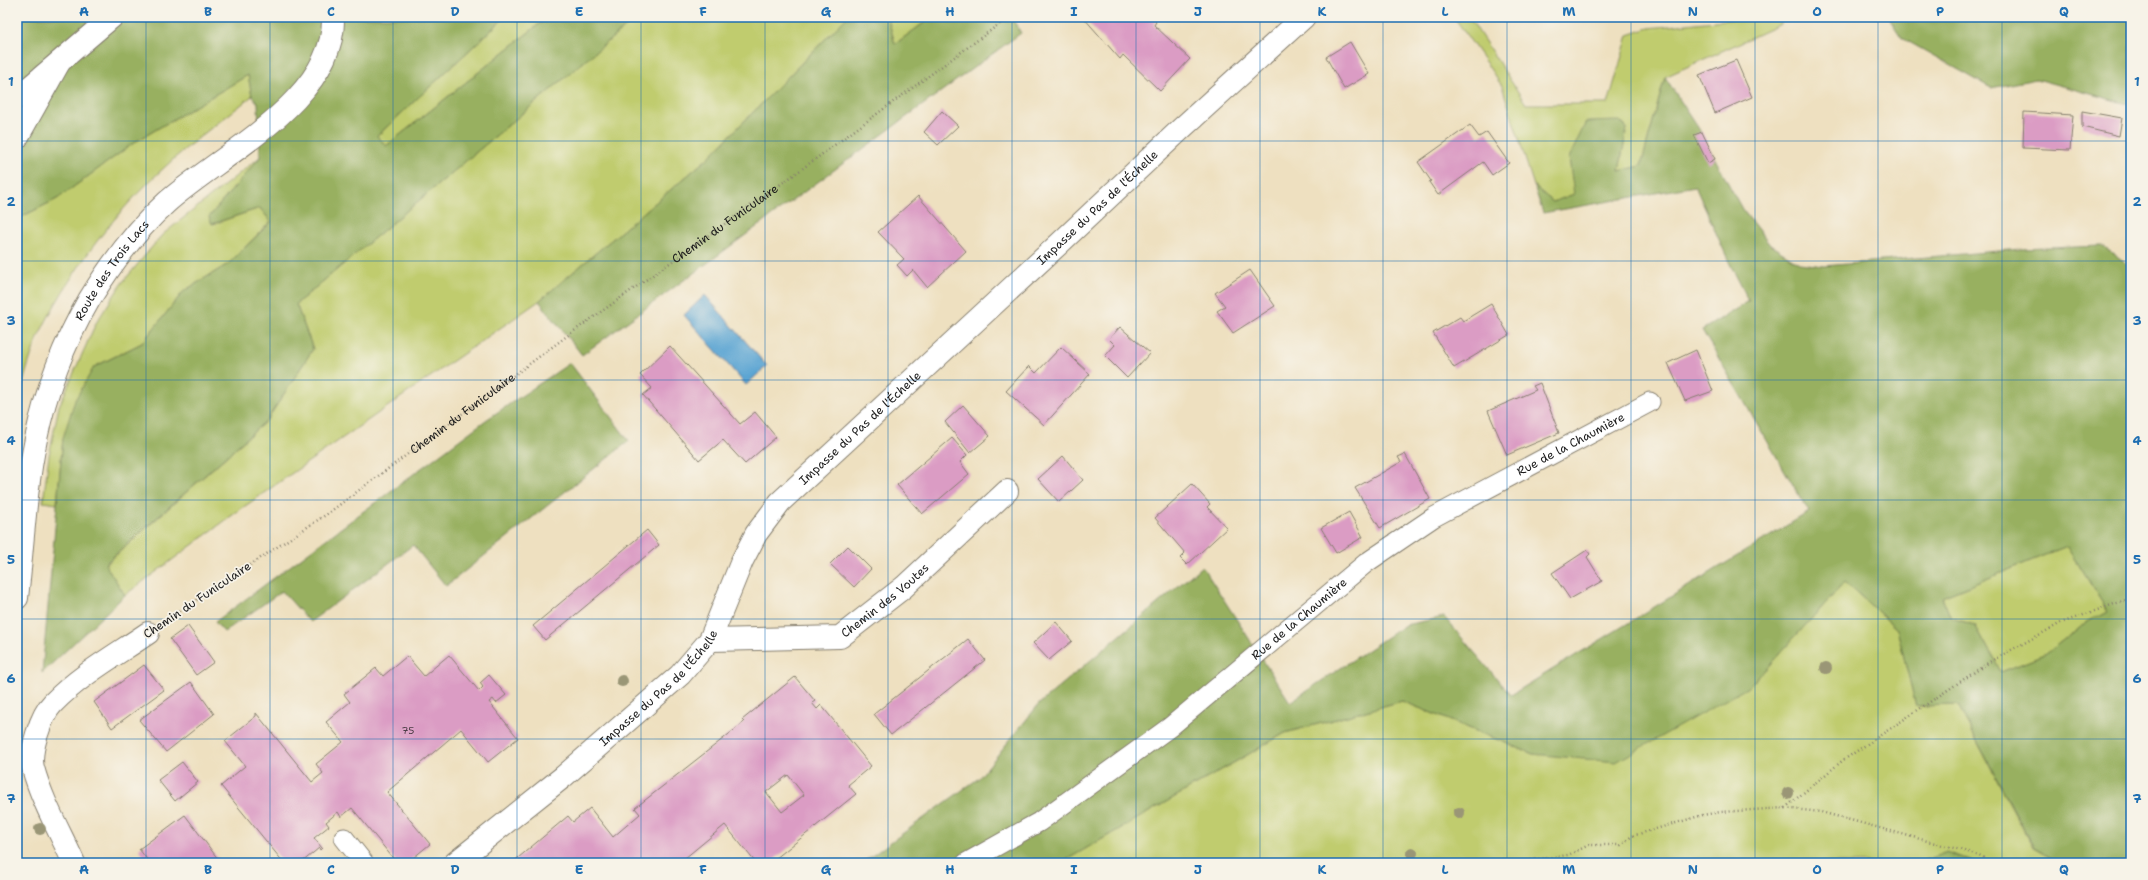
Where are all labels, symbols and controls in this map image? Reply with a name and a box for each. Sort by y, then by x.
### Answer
text: A [79,3,89,20]
text: B [204,3,212,20]
text: C [327,3,335,20]
text: D [450,3,460,20]
text: E [575,3,584,20]
text: F [699,3,707,20]
text: G [821,3,832,20]
text: H [945,3,955,20]
text: I [1070,3,1078,20]
text: J [1194,3,1202,20]
text: K [1318,3,1327,20]
text: L [1441,3,1449,20]
text: M [1562,3,1576,20]
text: N [1688,3,1698,20]
text: O [1812,3,1822,20]
text: P [1936,3,1944,20]
text: Q [2059,3,2069,20]
text: 1 [8,73,14,90]
text: 1 [2134,73,2140,90]
street label: Impasse du Pas de l'Échelle [1033,147,1162,268]
street label: Chemin du Funiculaire [669,180,782,267]
text: 2 [6,193,16,210]
text: 2 [2132,193,2142,210]
street label: Route des Trois Lacs [71,217,153,323]
text: 3 [6,312,16,329]
text: 3 [2132,312,2142,329]
street label: Impasse du Pas de l'Échelle [796,367,925,488]
street label: Chemin du Funiculaire [407,369,518,458]
street label: Rue de la Chaumière [1514,409,1627,479]
text: 4 [6,432,16,449]
text: 4 [2132,432,2142,449]
text: 5 [7,551,15,568]
text: 5 [2133,551,2141,568]
street label: Chemin du Funiculaire [140,558,254,642]
street label: Chemin des Voutes [838,560,932,641]
street label: Rue de la Chaumière [1248,574,1350,664]
street label: Impasse du Pas de l'Échelle [596,628,721,750]
text: 6 [6,670,16,687]
text: 6 [2132,670,2142,687]
house number: 75 [402,724,414,737]
text: 7 [6,790,16,807]
text: 7 [2132,790,2142,807]
text: A [79,861,89,878]
text: B [204,861,212,878]
text: C [327,861,335,878]
text: D [450,861,460,878]
text: E [575,861,584,878]
text: F [699,861,707,878]
text: G [821,861,832,878]
text: H [945,861,955,878]
text: I [1070,861,1078,878]
text: J [1194,861,1202,878]
text: K [1318,861,1327,878]
text: L [1441,861,1449,878]
text: M [1562,861,1576,878]
text: N [1688,861,1698,878]
text: O [1812,861,1822,878]
text: P [1936,861,1944,878]
text: Q [2059,861,2069,878]

